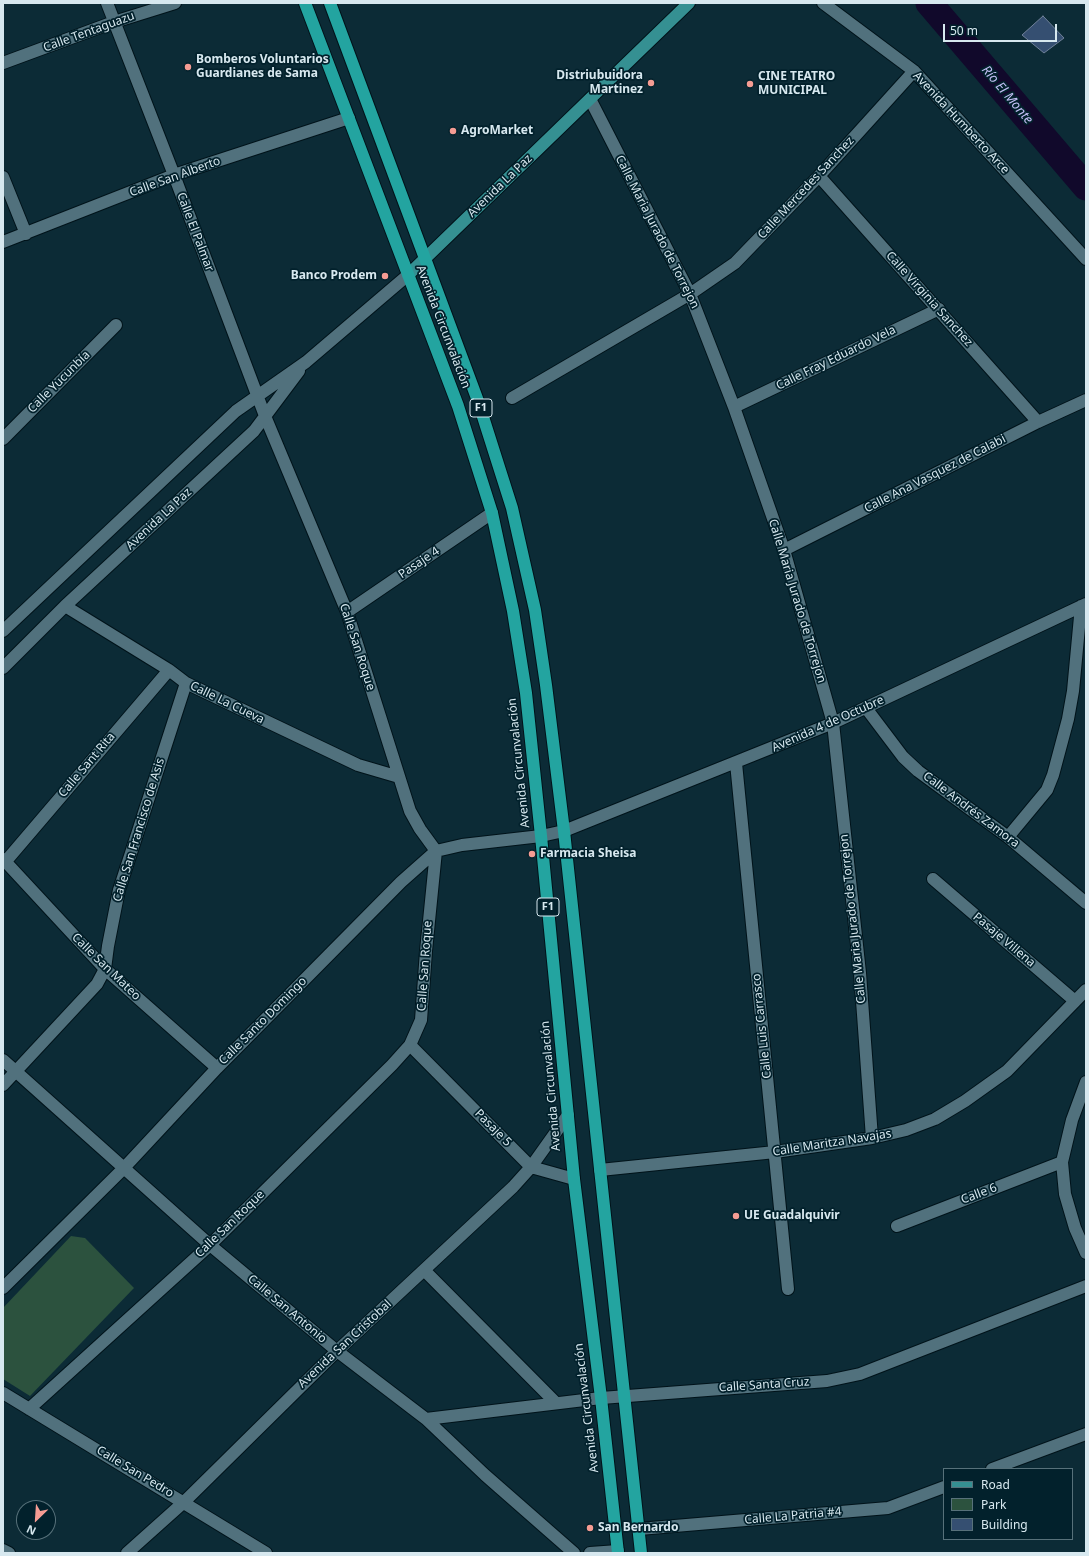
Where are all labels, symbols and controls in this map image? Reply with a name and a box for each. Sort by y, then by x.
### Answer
street label: Calle Tentaguazu [41,9,137,55]
scale bar [945,16,1059,42]
text: 50 m [950,22,978,39]
place label: Bomberos Voluntarios Guardianes de Sama [196,53,329,81]
marker: Bomberos Voluntarios Guardianes de Sama [183,62,193,72]
water label: Río El Monte [978,63,1036,127]
place label: Distriubuidora Martinez [556,69,643,97]
street label: Avenida Humberto Arce [910,69,1012,177]
place label: CINE TEATRO MUNICIPAL [758,70,835,98]
marker: Distriubuidora Martinez [646,78,656,88]
marker: CINE TEATRO MUNICIPAL [745,79,755,89]
place label: AgroMarket [461,124,533,138]
marker: AgroMarket [448,126,458,136]
street label: Calle Mercedes Sanchez [755,134,857,242]
street label: Avenida La Paz [465,152,535,220]
street label: Calle Maria Jurado de Torrejon [612,153,702,311]
street label: Calle San Alberto [128,154,222,200]
street label: Calle El Palmar [173,191,217,273]
street label: Calle Virginia Sanchez [883,249,975,349]
street label: Avenida Circunvalación [413,264,473,390]
place label: Banco Prodem [291,269,377,283]
marker: Banco Prodem [380,271,390,281]
street label: Calle Fray Eduardo Vela [774,323,898,393]
street label: Calle Yucunbía [25,348,93,416]
road number: F1 [470,399,492,417]
street label: Calle Ana Vasquez de Calabi [862,432,1008,516]
street label: Avenida La Paz [123,485,195,553]
street label: Calle Maria Jurado de Torrejon [765,517,829,685]
street label: Pasaje 4 [396,544,442,582]
street label: Calle San Roque [336,602,378,692]
street label: Calle La Cueva [187,679,267,727]
street label: Avenida 4 de Octubre [770,693,886,755]
street label: Avenida Circunvalación [505,697,533,829]
street label: Calle Sant Rita [56,730,118,800]
street label: Calle San Francisco de Asis [110,756,168,904]
street label: Calle Andrés Zamora [920,769,1022,851]
street label: Calle Maria Jurado de Torrejon [837,834,869,1004]
place label: Farmacia Sheisa [540,847,636,861]
marker: Farmacia Sheisa [527,849,537,859]
road number: F1 [537,898,559,916]
street label: Pasaje Villena [970,910,1038,970]
street label: Calle San Roque [415,920,435,1012]
street label: Calle San Mateo [69,930,143,1004]
street label: Calle Luis Carrasco [749,973,775,1079]
street label: Calle Santo Domingo [216,974,310,1068]
street label: Avenida Circunvalación [538,1020,564,1152]
street label: Pasaje 5 [472,1107,514,1149]
street label: Calle Maritza Navajas [772,1126,892,1160]
street label: Calle 6 [959,1181,999,1207]
street label: Calle San Roque [192,1187,268,1261]
place label: UE Guadalquivir [744,1209,840,1223]
marker: UE Guadalquivir [731,1211,741,1221]
street label: Calle San Antonio [245,1272,329,1346]
street label: Avenida San Cristobal [295,1297,395,1391]
street label: Avenida Circunvalación [572,1342,602,1474]
street label: Calle Santa Cruz [718,1375,810,1395]
street label: Calle San Pedro [94,1443,176,1501]
legend [943,1468,1073,1540]
text: Road [981,1476,1010,1493]
text: Park [981,1496,1006,1513]
north arrow [16,1500,56,1540]
street label: Calle La Patria #4 [744,1505,842,1527]
text: Building [981,1516,1028,1533]
place label: San Bernardo [598,1521,678,1535]
text: N [24,1522,38,1539]
marker: San Bernardo [585,1523,595,1533]

